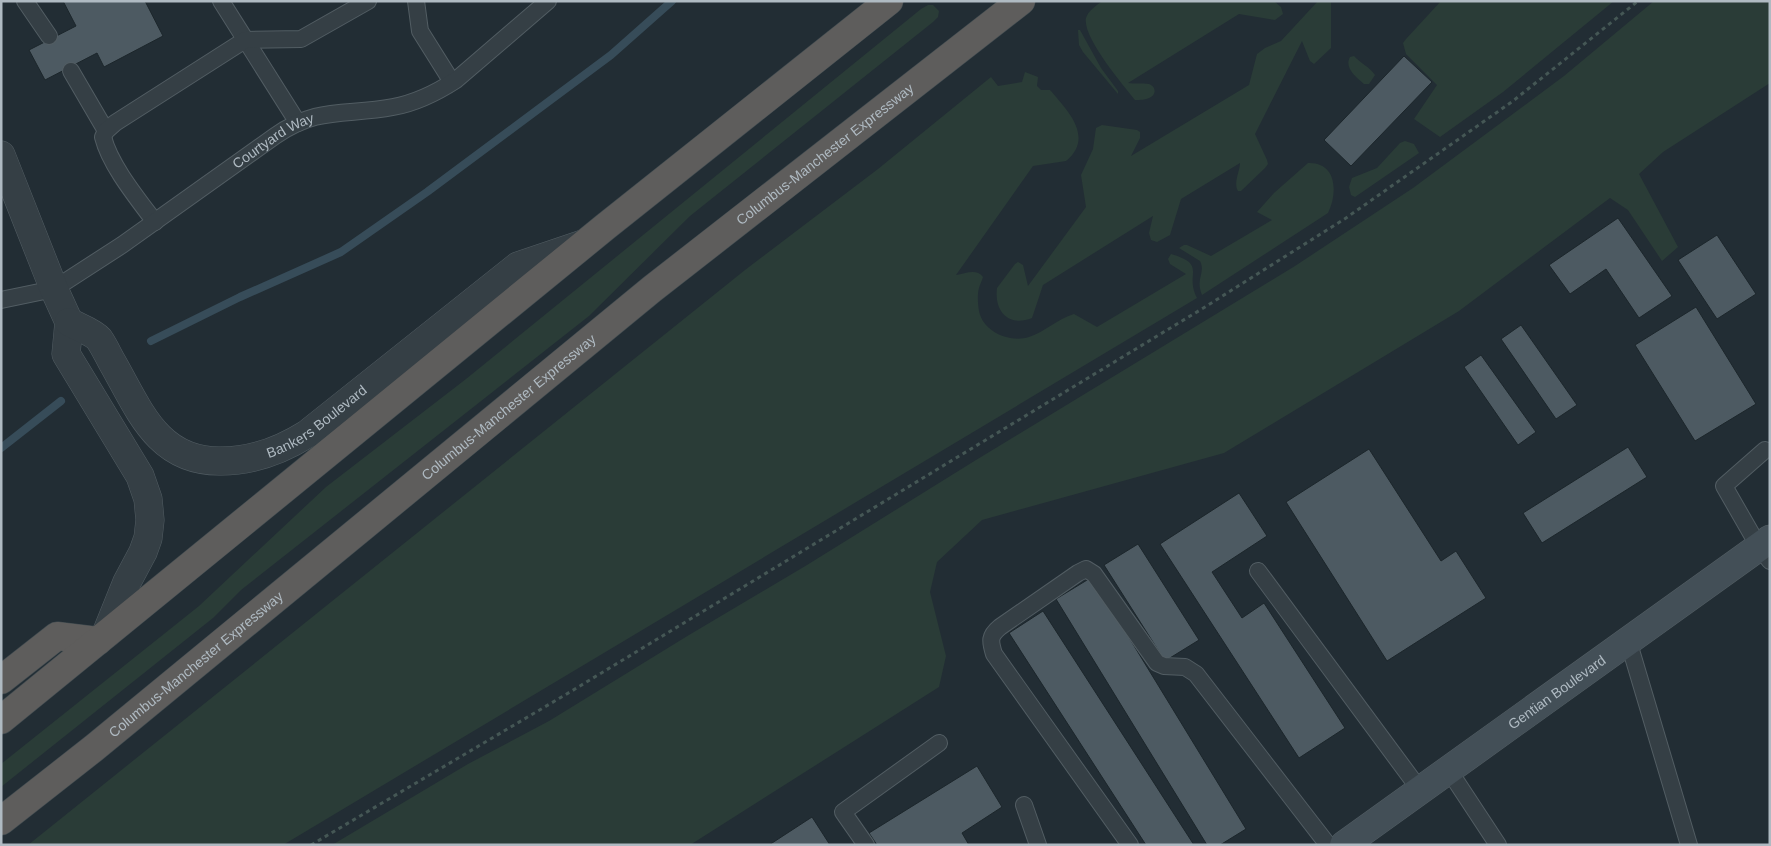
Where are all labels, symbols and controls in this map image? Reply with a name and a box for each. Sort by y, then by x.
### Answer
street label: Columbus-Manchester Expressway [733,80,917,228]
street label: Courtyard Way [229,110,316,172]
street label: Columbus-Manchester Expressway [418,331,599,483]
street label: Bankers Boulevard [264,382,370,461]
street label: Columbus-Manchester Expressway [106,588,286,740]
street label: Gentian Boulevard [1505,652,1609,733]

